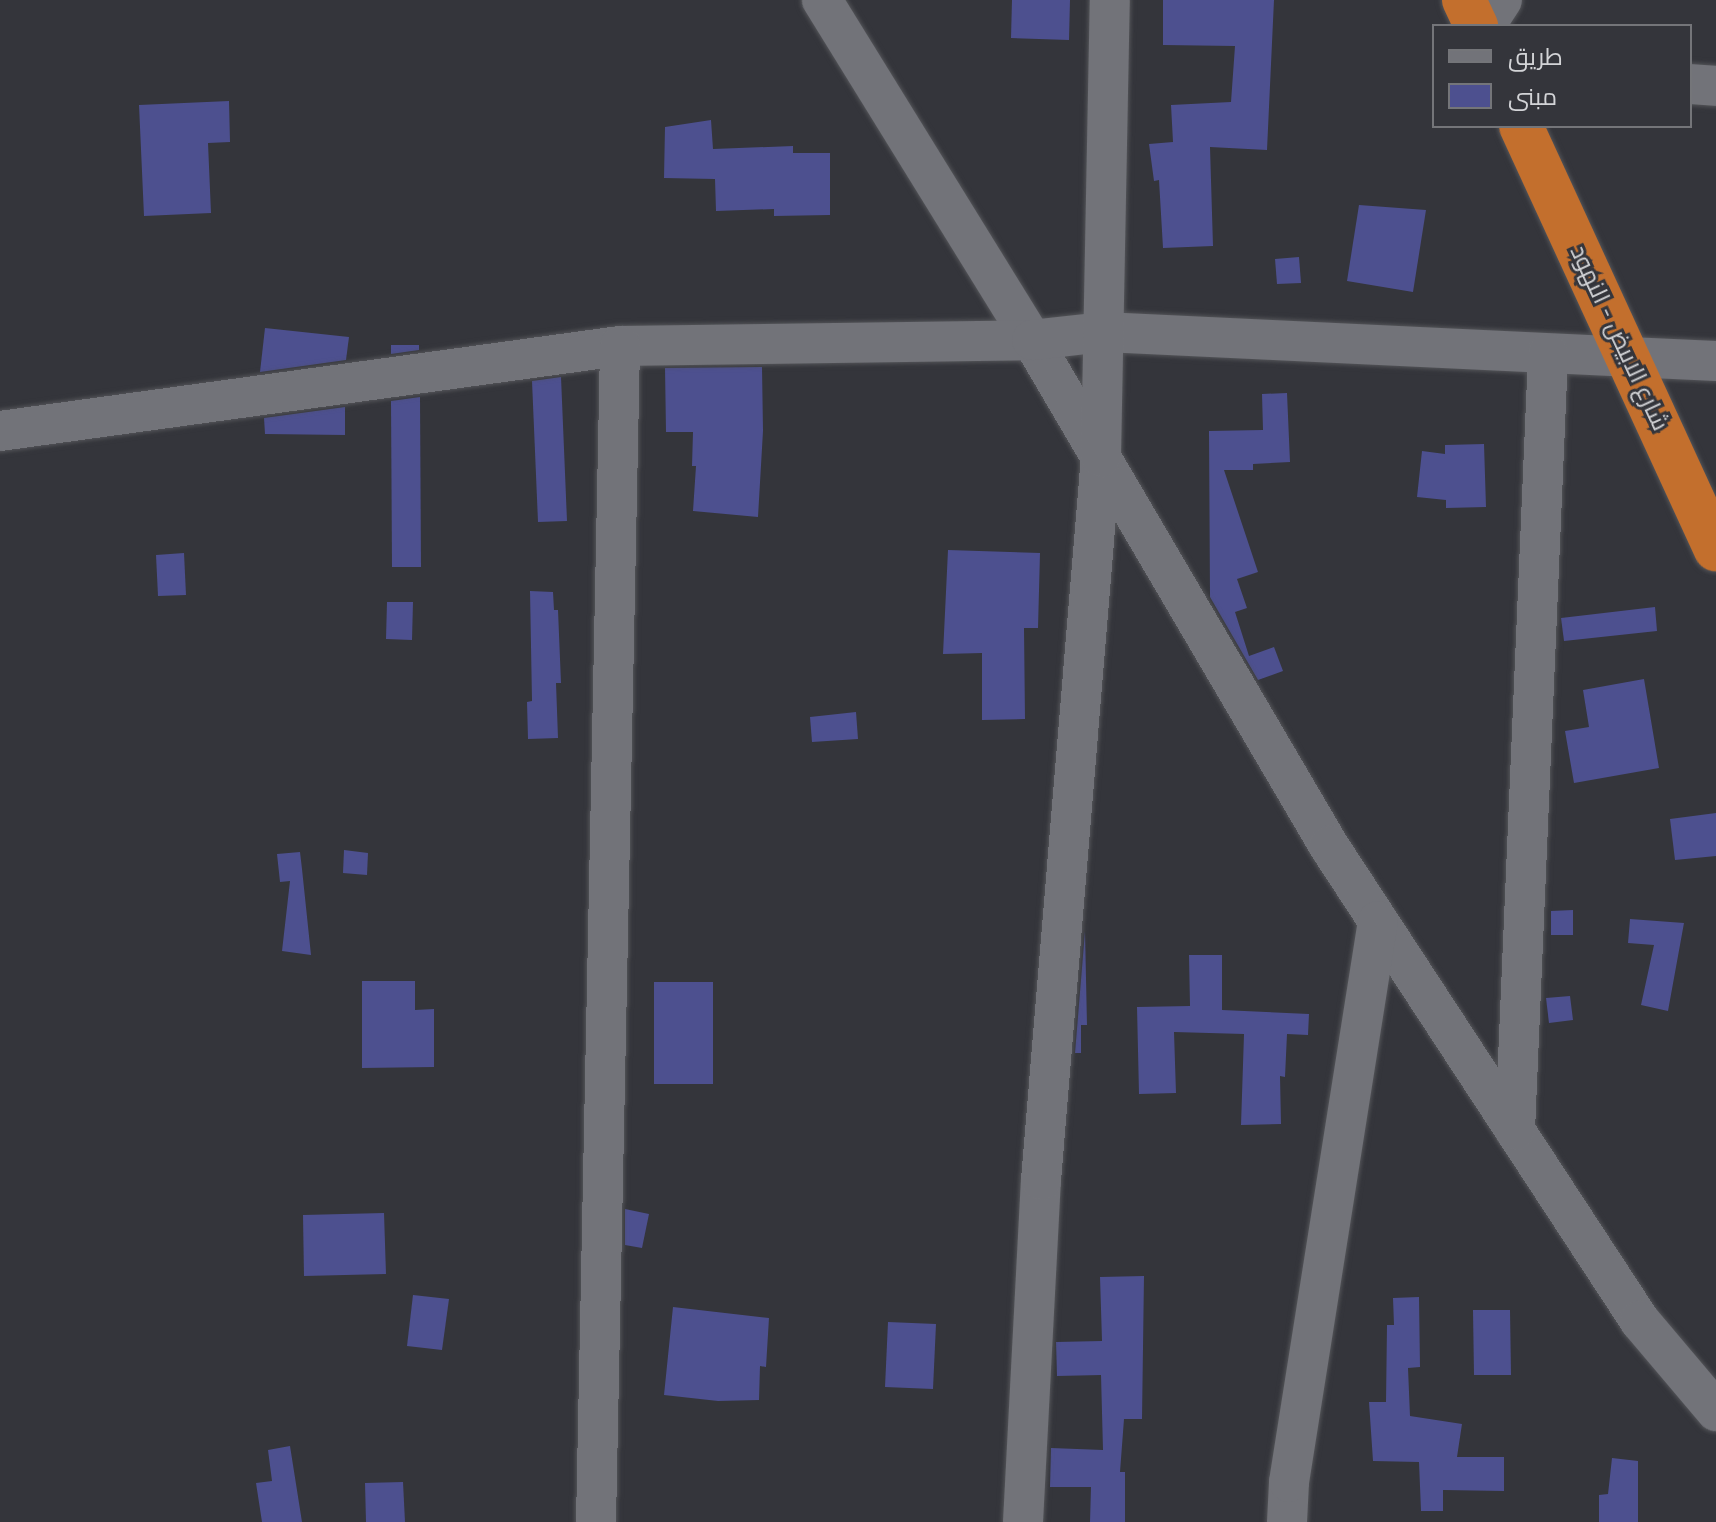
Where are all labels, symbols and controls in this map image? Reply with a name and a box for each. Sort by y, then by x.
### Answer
legend [1432,24,1692,128]
text: طريق [1508,41,1563,73]
text: مبنى [1508,81,1557,113]
street label: شارع الابيض - النهود [1563,241,1675,435]

